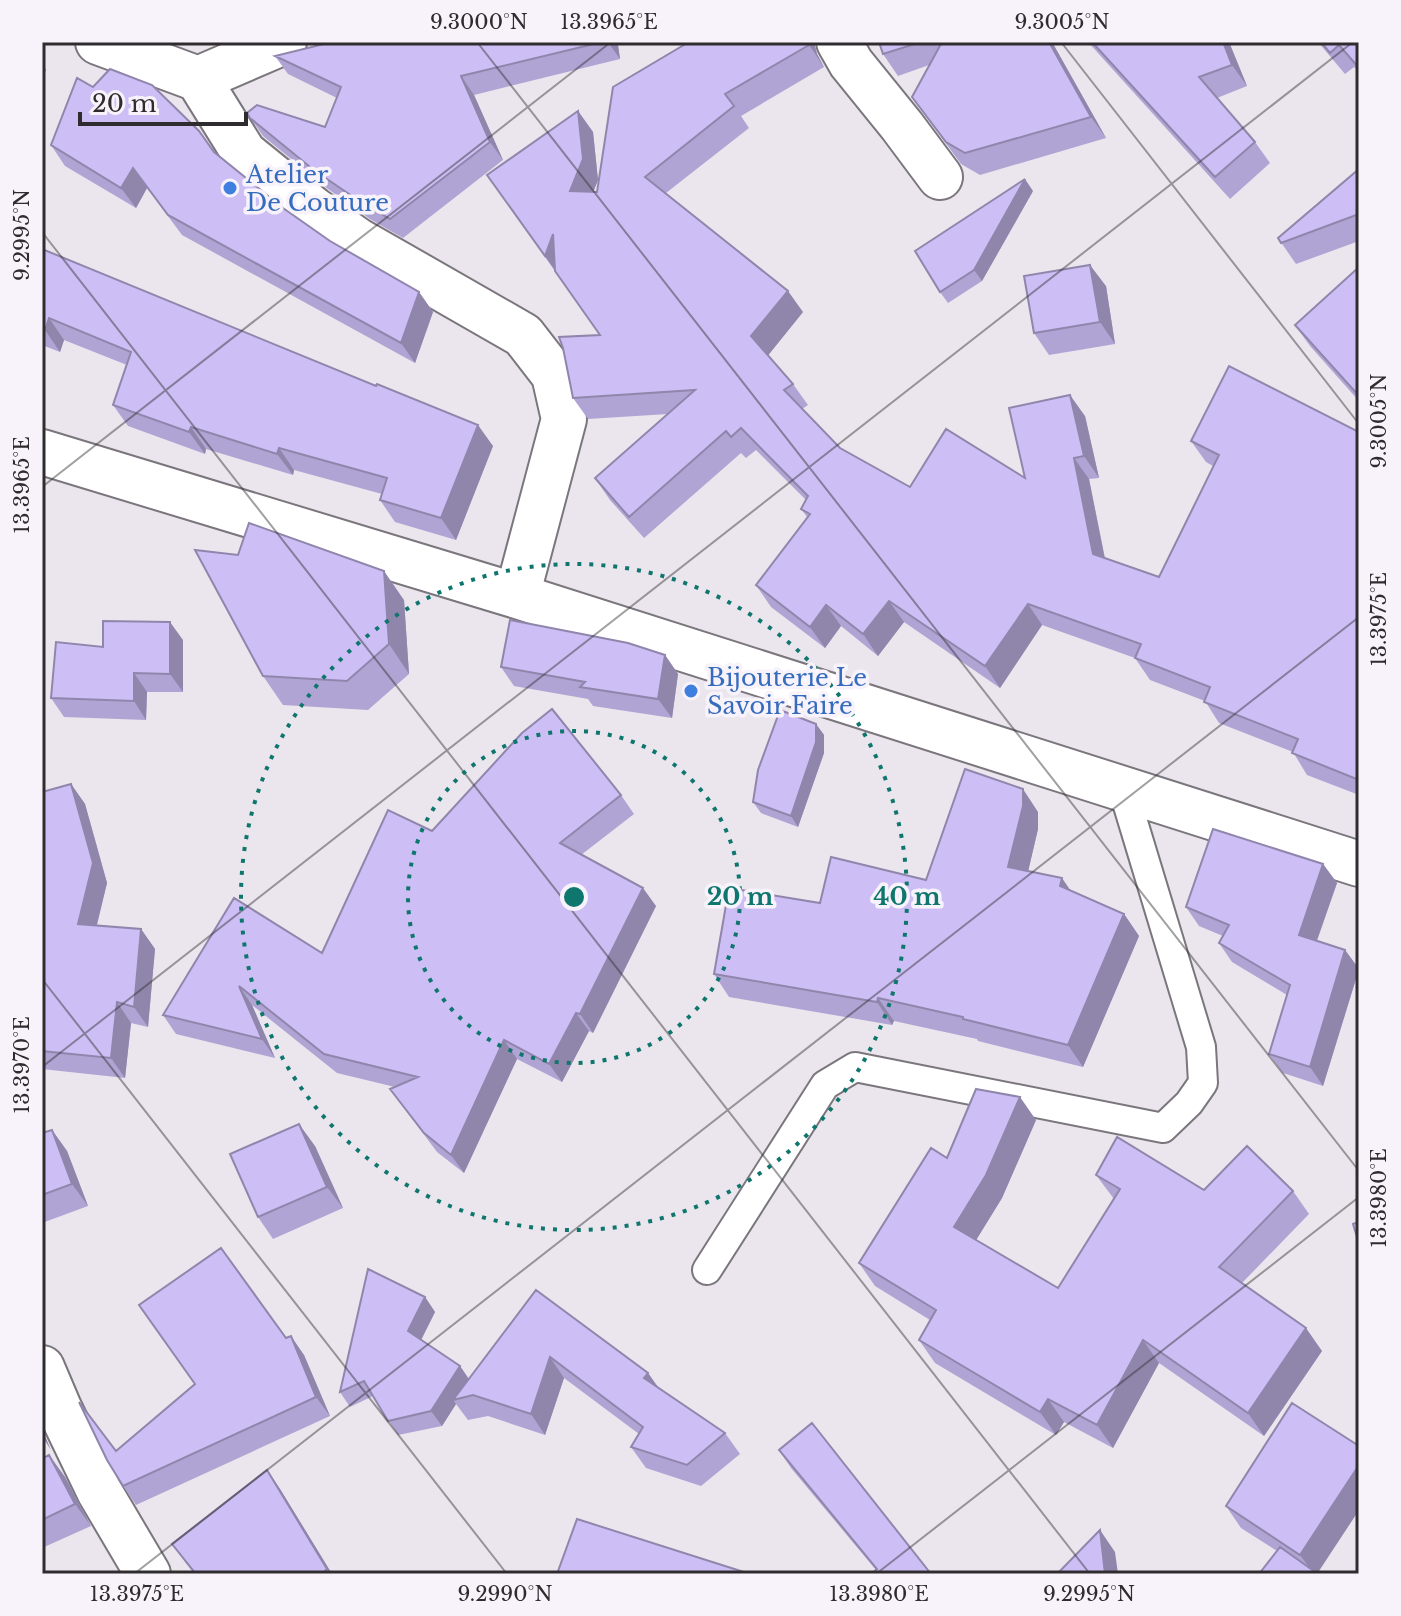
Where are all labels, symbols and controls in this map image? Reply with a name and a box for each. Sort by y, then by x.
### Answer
text: 9.3000°N [430,10,528,34]
text: 13.3965°E [560,10,658,34]
text: 9.3005°N [1015,10,1109,34]
scale bar [80,76,246,126]
text: 20 m [92,89,157,118]
place label: Atelier De Couture [245,160,389,217]
marker: Atelier De Couture [221,179,239,197]
text: 9.2995°N [10,189,34,281]
text: 9.3005°N [1367,374,1391,468]
text: 13.3965°E [10,436,34,534]
text: 13.3975°E [1367,572,1391,666]
place label: Bijouterie Le Savoir Faire [707,663,867,720]
marker: Bijouterie Le Savoir Faire [682,682,700,700]
text: 20 m [707,882,774,911]
text: 40 m [874,882,941,911]
centre of rings [560,883,588,911]
text: 13.3970°E [10,1016,34,1114]
text: 13.3980°E [1367,1148,1391,1248]
text: 13.3975°E [90,1582,184,1606]
text: 9.2990°N [458,1582,552,1606]
text: 13.3980°E [829,1582,929,1606]
text: 9.2995°N [1043,1582,1135,1606]

